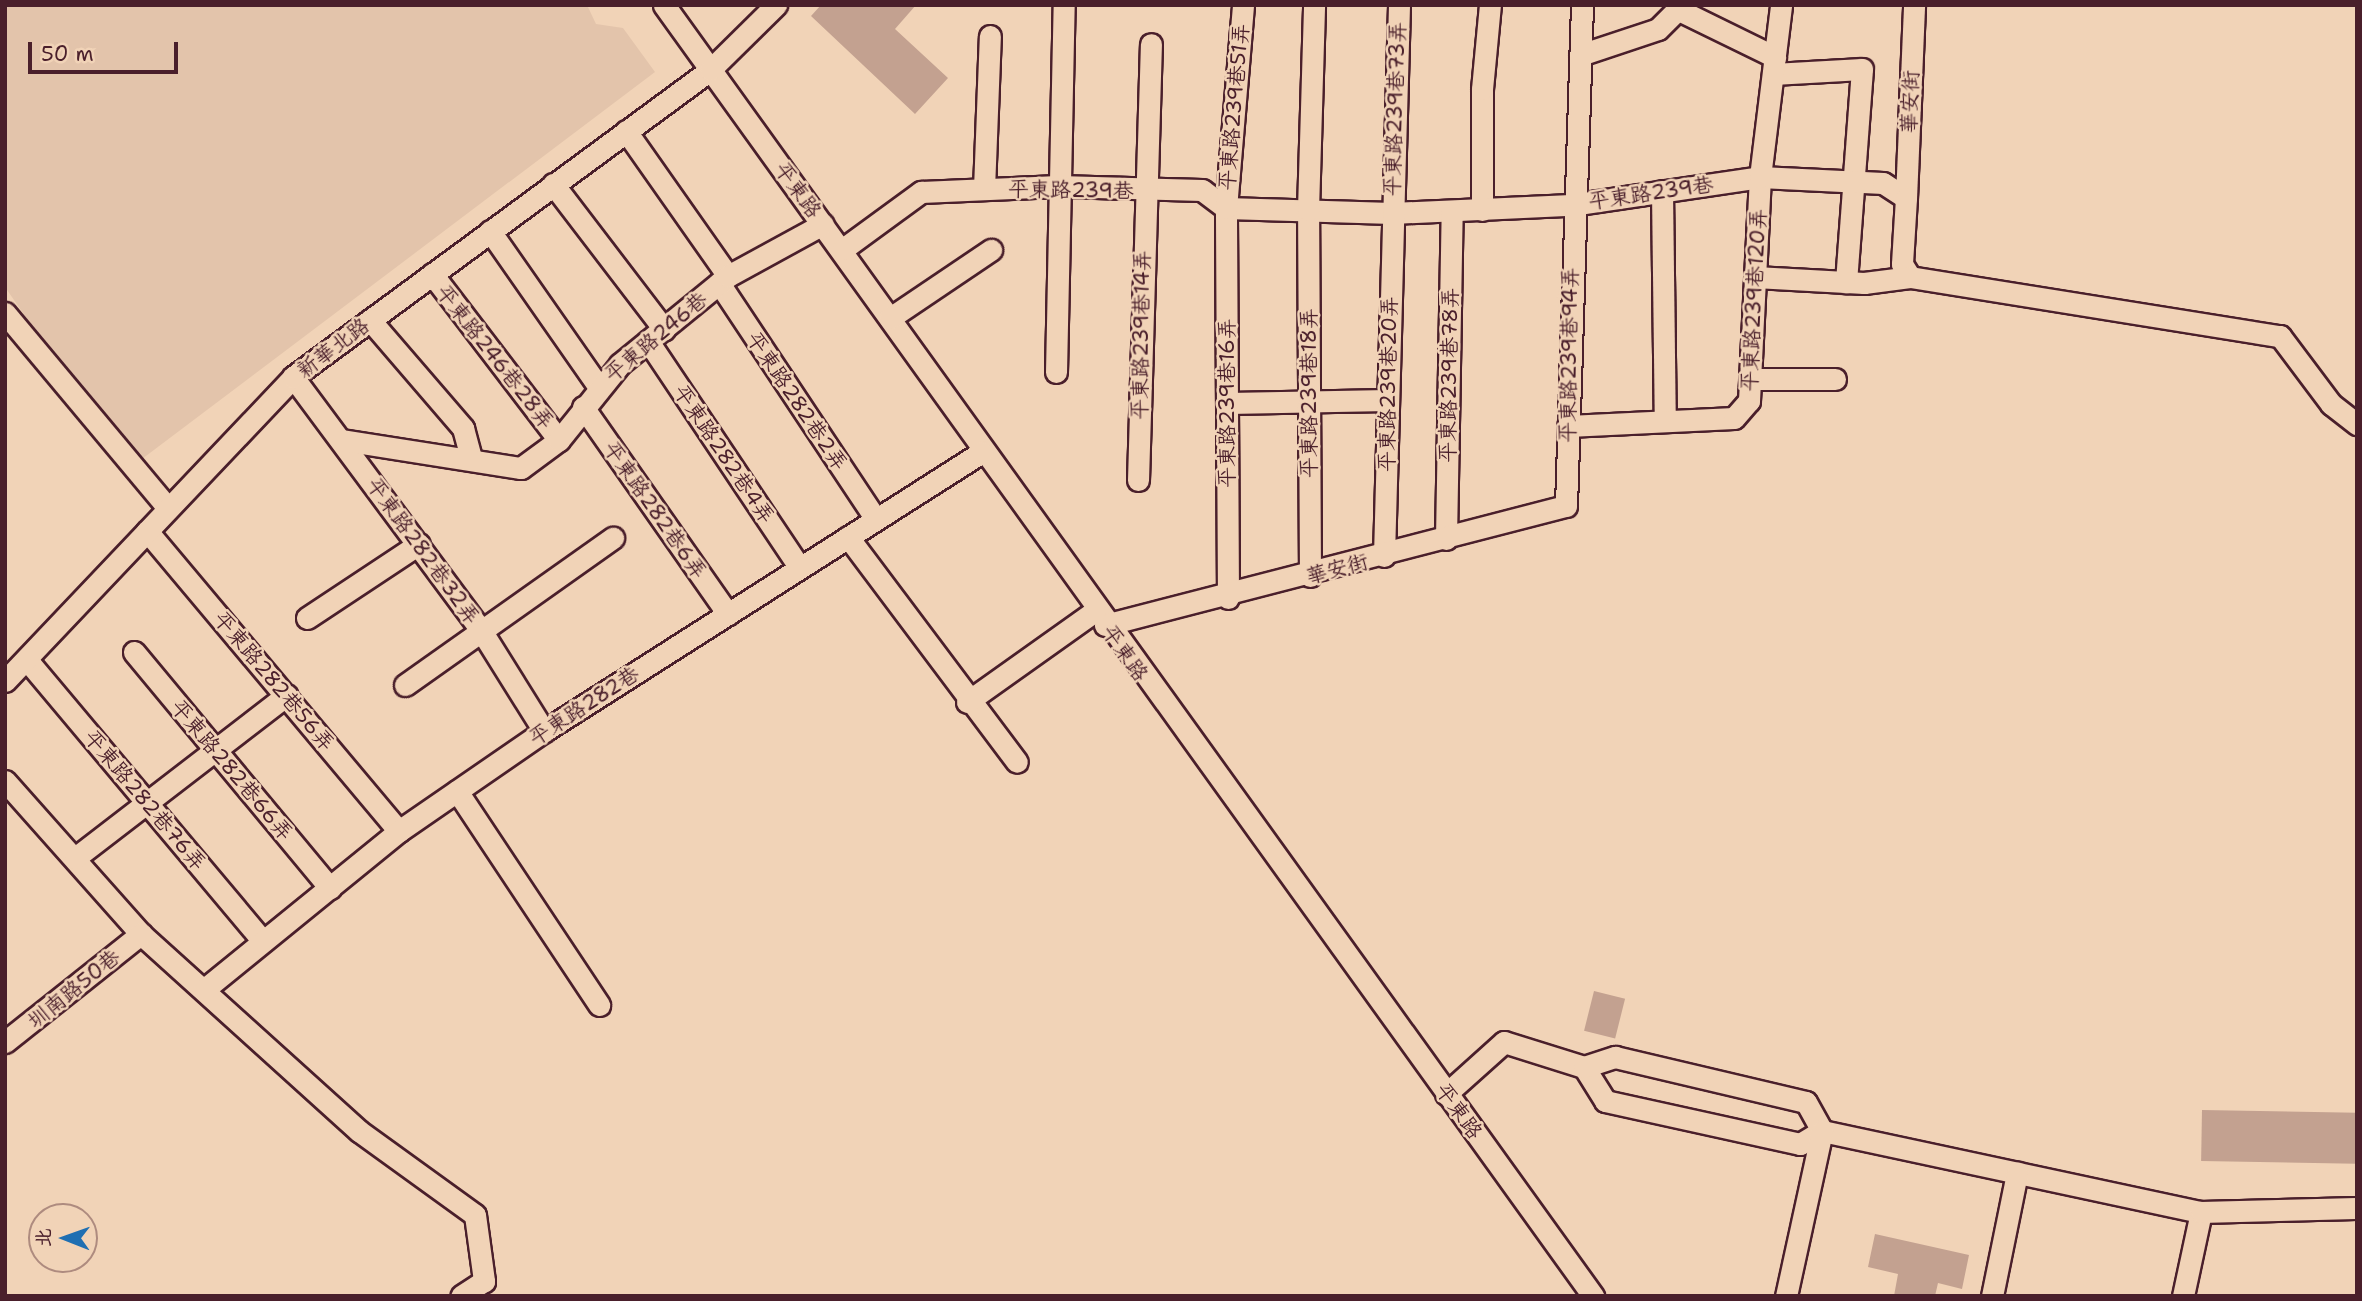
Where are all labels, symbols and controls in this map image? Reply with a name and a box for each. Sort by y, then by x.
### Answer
street label: 平東路239巷73弄 [1379,21,1411,197]
street label: 平東路239巷51弄 [1214,22,1254,192]
scale bar [32,28,182,72]
text: 50 m [41,40,94,68]
street label: 華安街 [1896,70,1924,134]
street label: 平東路 [769,157,827,223]
street label: 平東路239巷 [1587,172,1715,214]
street label: 平東路239巷 [1008,176,1134,204]
street label: 平東路239巷120弄 [1737,208,1771,392]
street label: 平東路239巷14弄 [1127,250,1155,420]
street label: 平東路239巷94弄 [1555,267,1583,443]
street label: 平東路246巷28弄 [431,280,559,434]
street label: 平東路246巷 [600,287,712,387]
street label: 平東路239巷78弄 [1435,287,1463,463]
street label: 平東路239巷20弄 [1374,296,1402,472]
street label: 平東路239巷18弄 [1296,308,1322,478]
street label: 新華北路 [292,313,374,383]
street label: 平東路239巷16弄 [1214,318,1240,488]
street label: 平東路282巷2弄 [741,327,853,475]
street label: 平東路282巷4弄 [668,380,780,528]
street label: 平東路282巷6弄 [598,436,712,584]
street label: 平東路282巷32弄 [361,473,485,629]
street label: 華安街 [1303,549,1371,589]
street label: 平東路282巷56弄 [208,606,340,756]
street label: 平東路 [1097,620,1153,686]
street label: 平東路282巷 [524,661,644,751]
street label: 平東路282巷66弄 [166,694,298,846]
street label: 平東路282巷76弄 [79,725,211,875]
street label: 圳南路50巷 [23,944,125,1034]
street label: 平東路 [1430,1078,1488,1144]
north arrow [28,1203,98,1273]
text: 北 [31,1228,56,1247]

